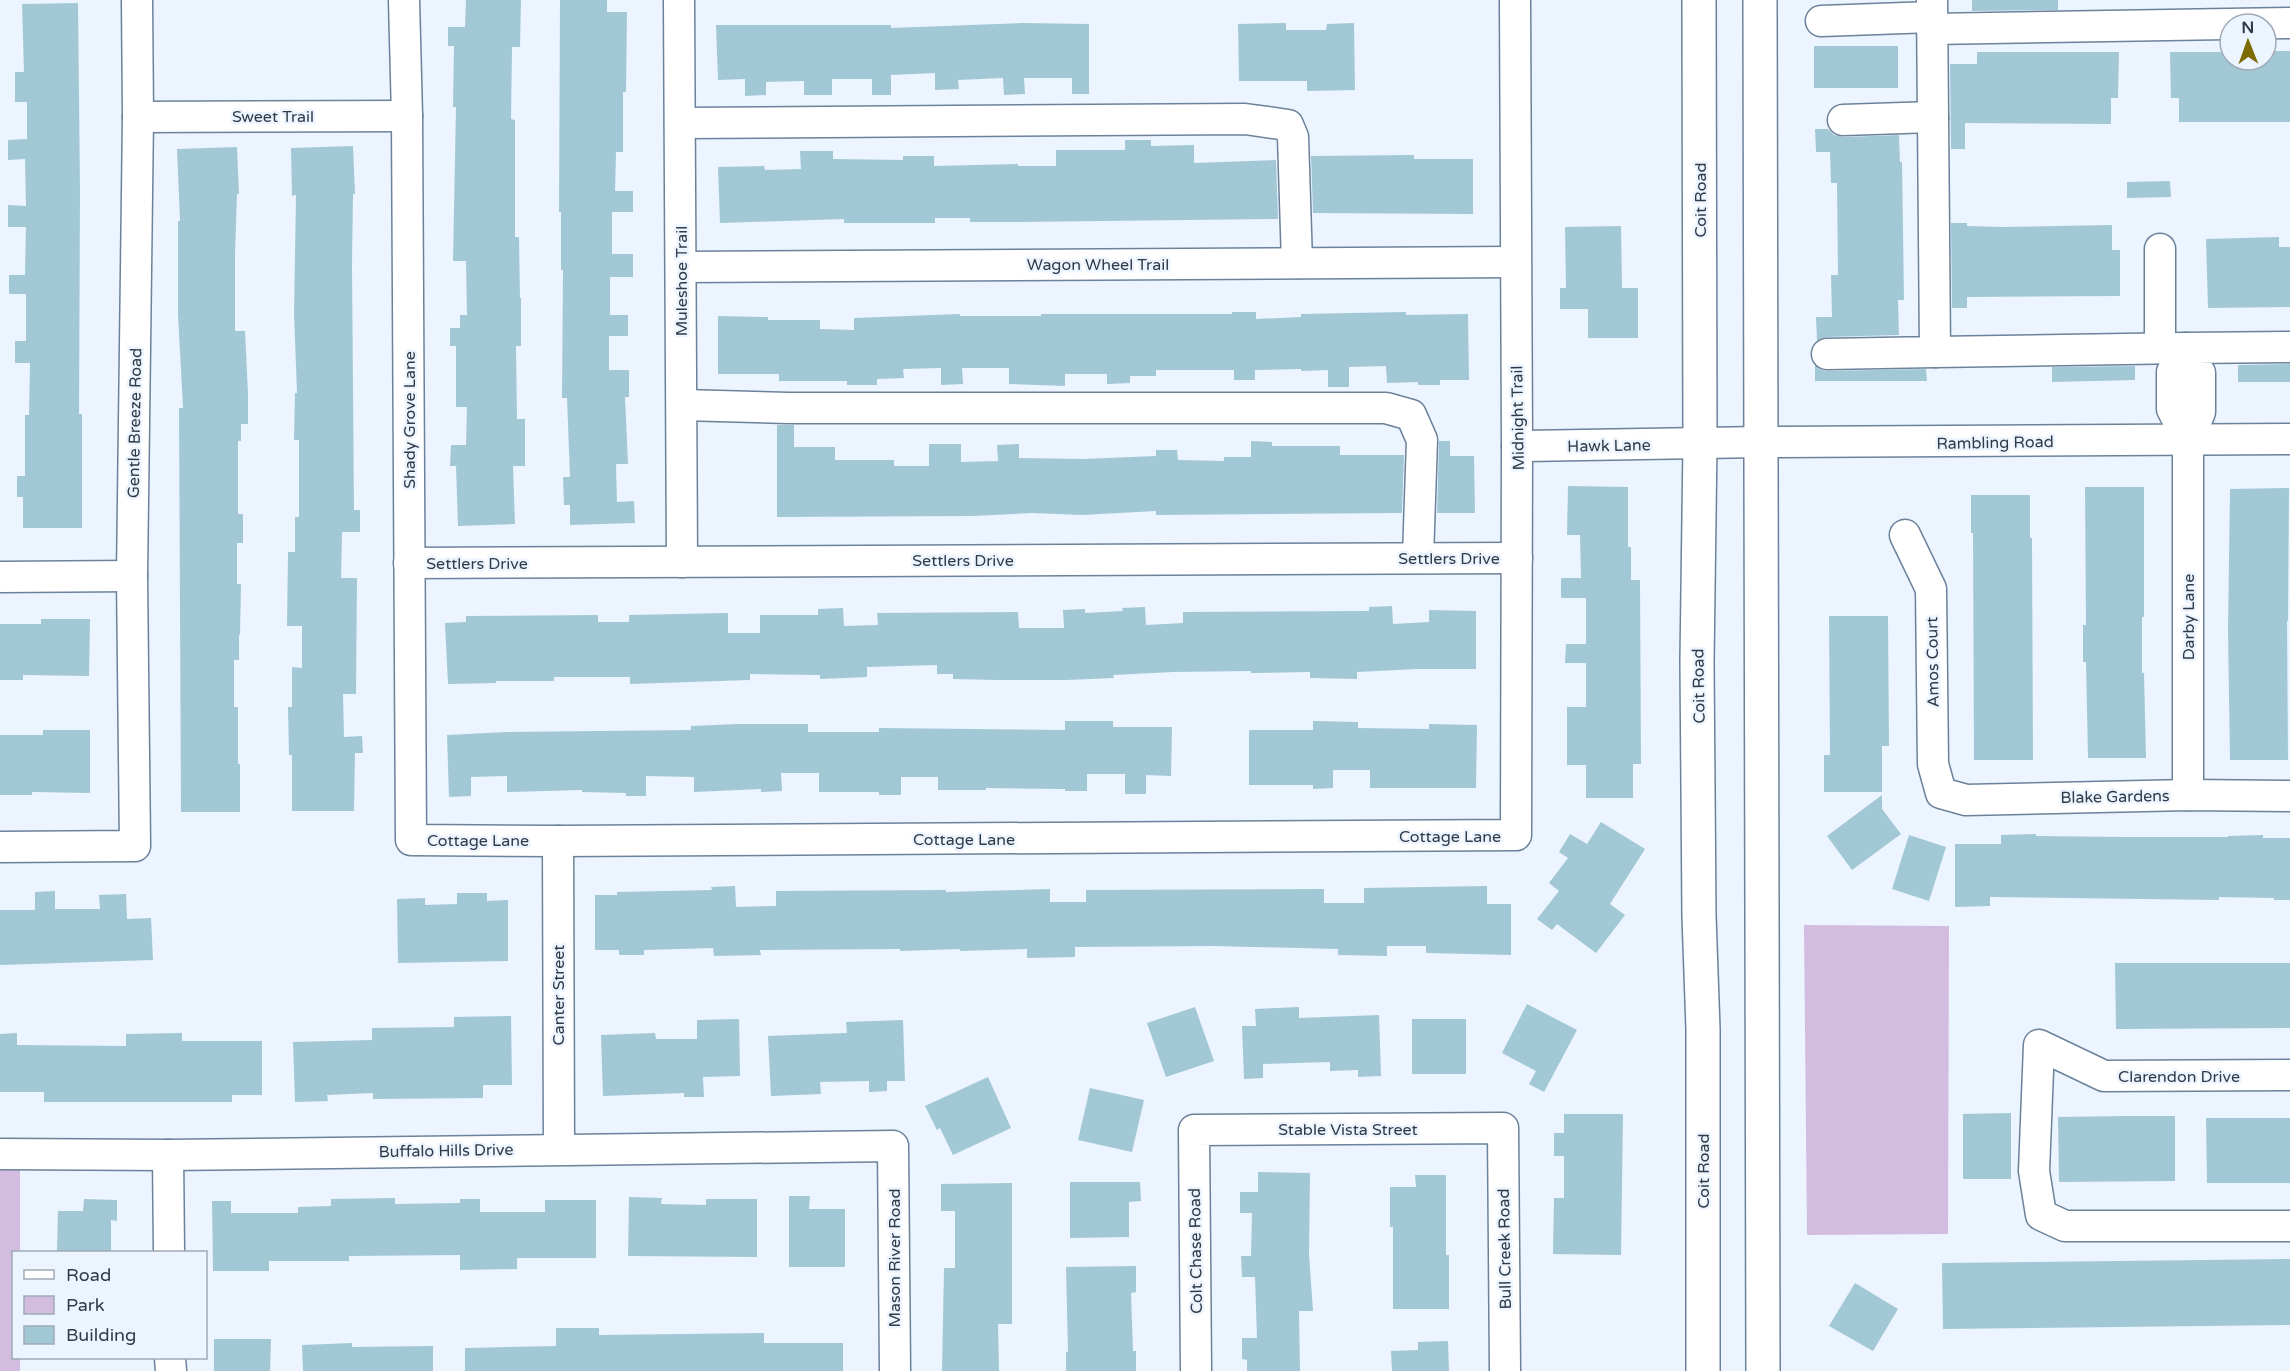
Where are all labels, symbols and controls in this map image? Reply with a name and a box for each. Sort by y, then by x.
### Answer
north arrow [2218,12,2278,72]
text: N [2241,18,2254,38]
street label: Sweet Trail [232,107,314,127]
street label: Coit Road [1691,162,1711,238]
street label: Muleshoe Trail [672,226,692,336]
street label: Wagon Wheel Trail [1027,255,1169,275]
street label: Gentle Breeze Road [124,348,146,498]
street label: Shady Grove Lane [400,351,420,489]
street label: Midnight Trail [1507,365,1529,471]
street label: Rambling Road [1936,432,2054,454]
street label: Hawk Lane [1567,435,1651,457]
street label: Settlers Drive [1398,549,1500,569]
street label: Settlers Drive [912,551,1014,571]
street label: Settlers Drive [426,554,528,574]
street label: Darby Lane [2179,574,2199,660]
street label: Amos Court [1922,616,1944,707]
street label: Coit Road [1688,648,1710,724]
street label: Blake Gardens [2060,786,2170,808]
street label: Cottage Lane [1399,827,1501,847]
street label: Cottage Lane [913,830,1015,850]
street label: Cottage Lane [427,831,529,851]
street label: Canter Street [549,945,569,1045]
street label: Clarendon Drive [2118,1067,2240,1087]
street label: Stable Vista Street [1278,1120,1418,1140]
street label: Coit Road [1694,1133,1714,1209]
street label: Buffalo Hills Drive [378,1140,514,1162]
street label: Mason River Road [885,1188,905,1328]
street label: Colt Chase Road [1185,1188,1207,1314]
street label: Bull Creek Road [1494,1188,1516,1310]
legend [12,1251,207,1359]
text: Road [66,1264,111,1286]
text: Park [66,1294,105,1316]
text: Building [66,1324,136,1346]

